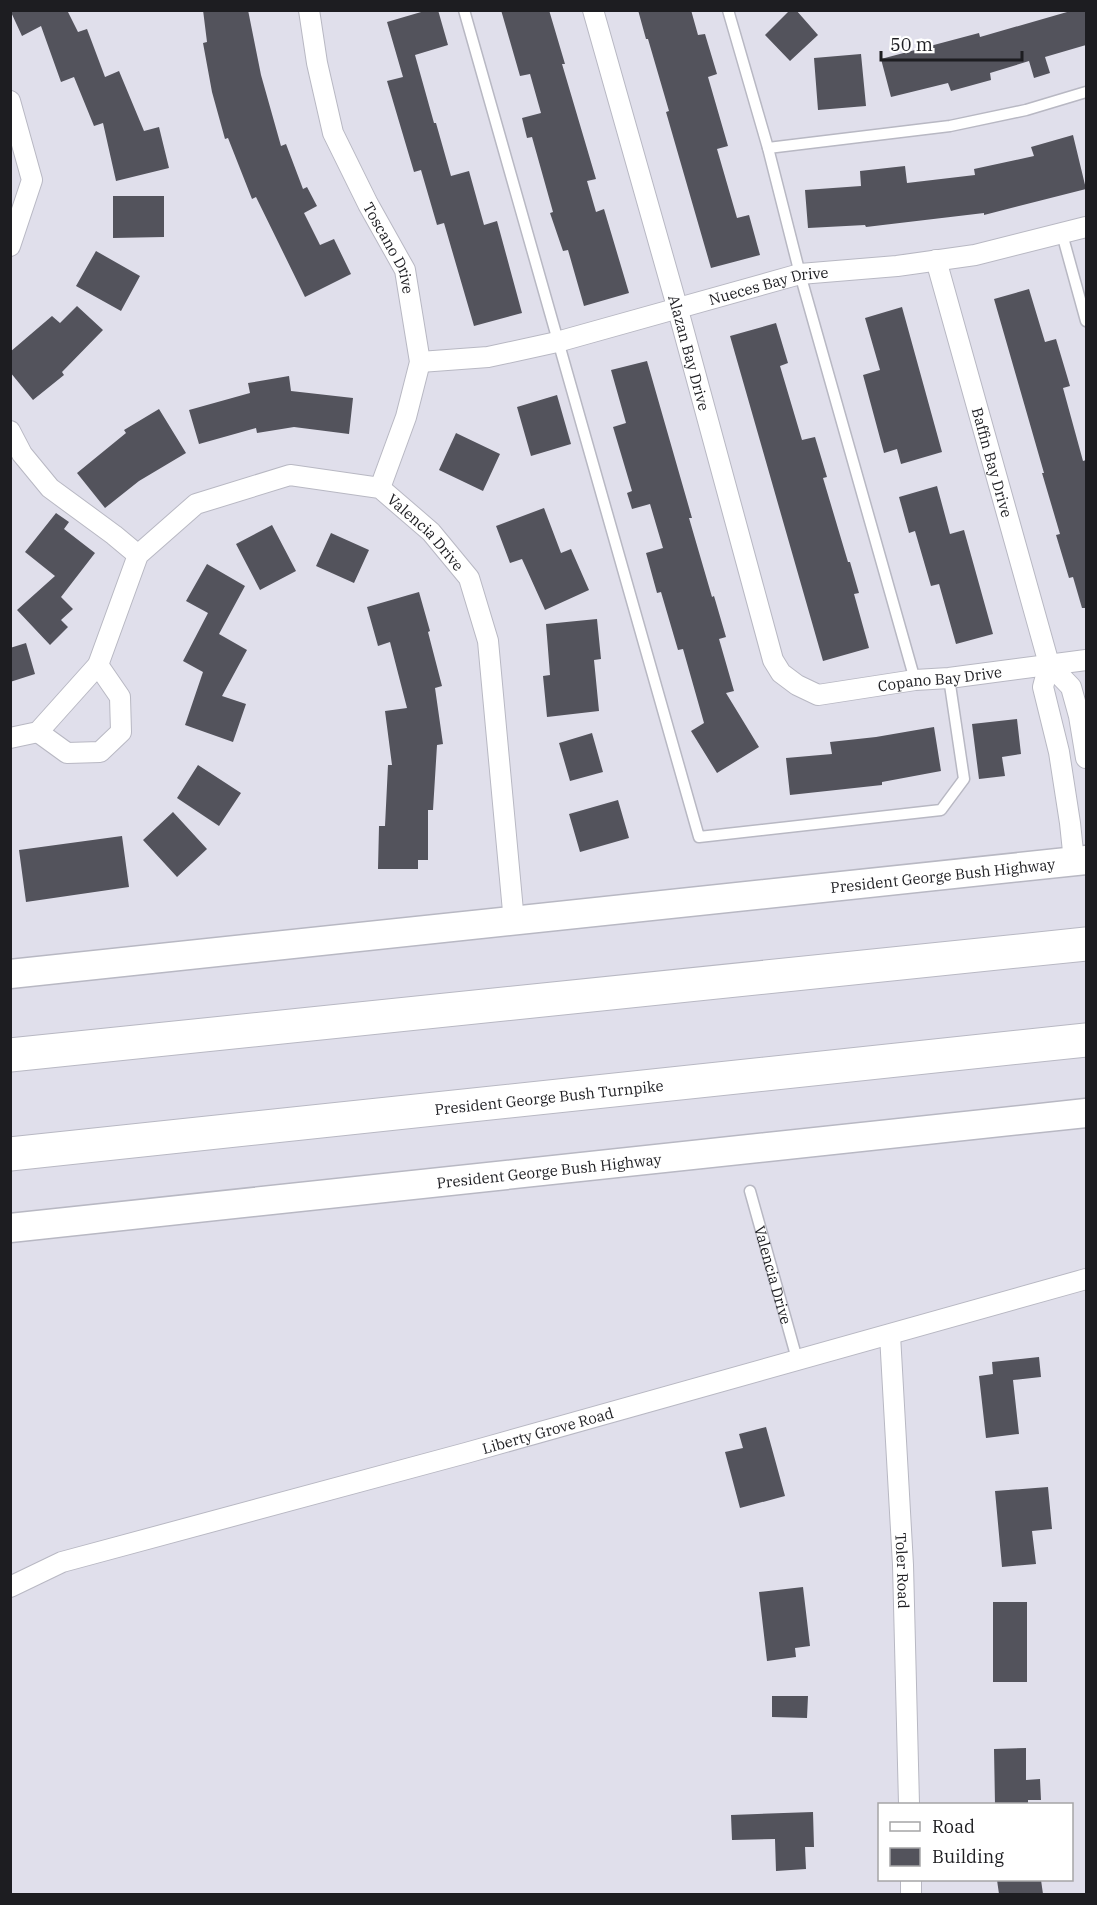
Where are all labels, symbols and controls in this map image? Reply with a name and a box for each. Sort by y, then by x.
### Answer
scale bar [881,24,1022,62]
text: 50 m [890,33,933,56]
street label: Toscano Drive [359,199,418,295]
street label: Nueces Bay Drive [706,262,829,309]
street label: Alazan Bay Drive [665,293,714,413]
street label: Baffin Bay Drive [968,405,1017,519]
street label: Valencia Drive [384,489,468,574]
street label: Copano Bay Drive [876,662,1003,695]
street label: President George Bush Highway [829,854,1056,897]
street label: President George Bush Turnpike [434,1075,664,1118]
street label: President George Bush Highway [436,1149,662,1192]
street label: Valencia Drive [751,1223,796,1326]
street label: Liberty Grove Road [480,1403,615,1458]
street label: Toler Road [892,1532,914,1609]
legend [878,1803,1073,1881]
text: Road [932,1815,975,1838]
text: Building [932,1845,1004,1868]

